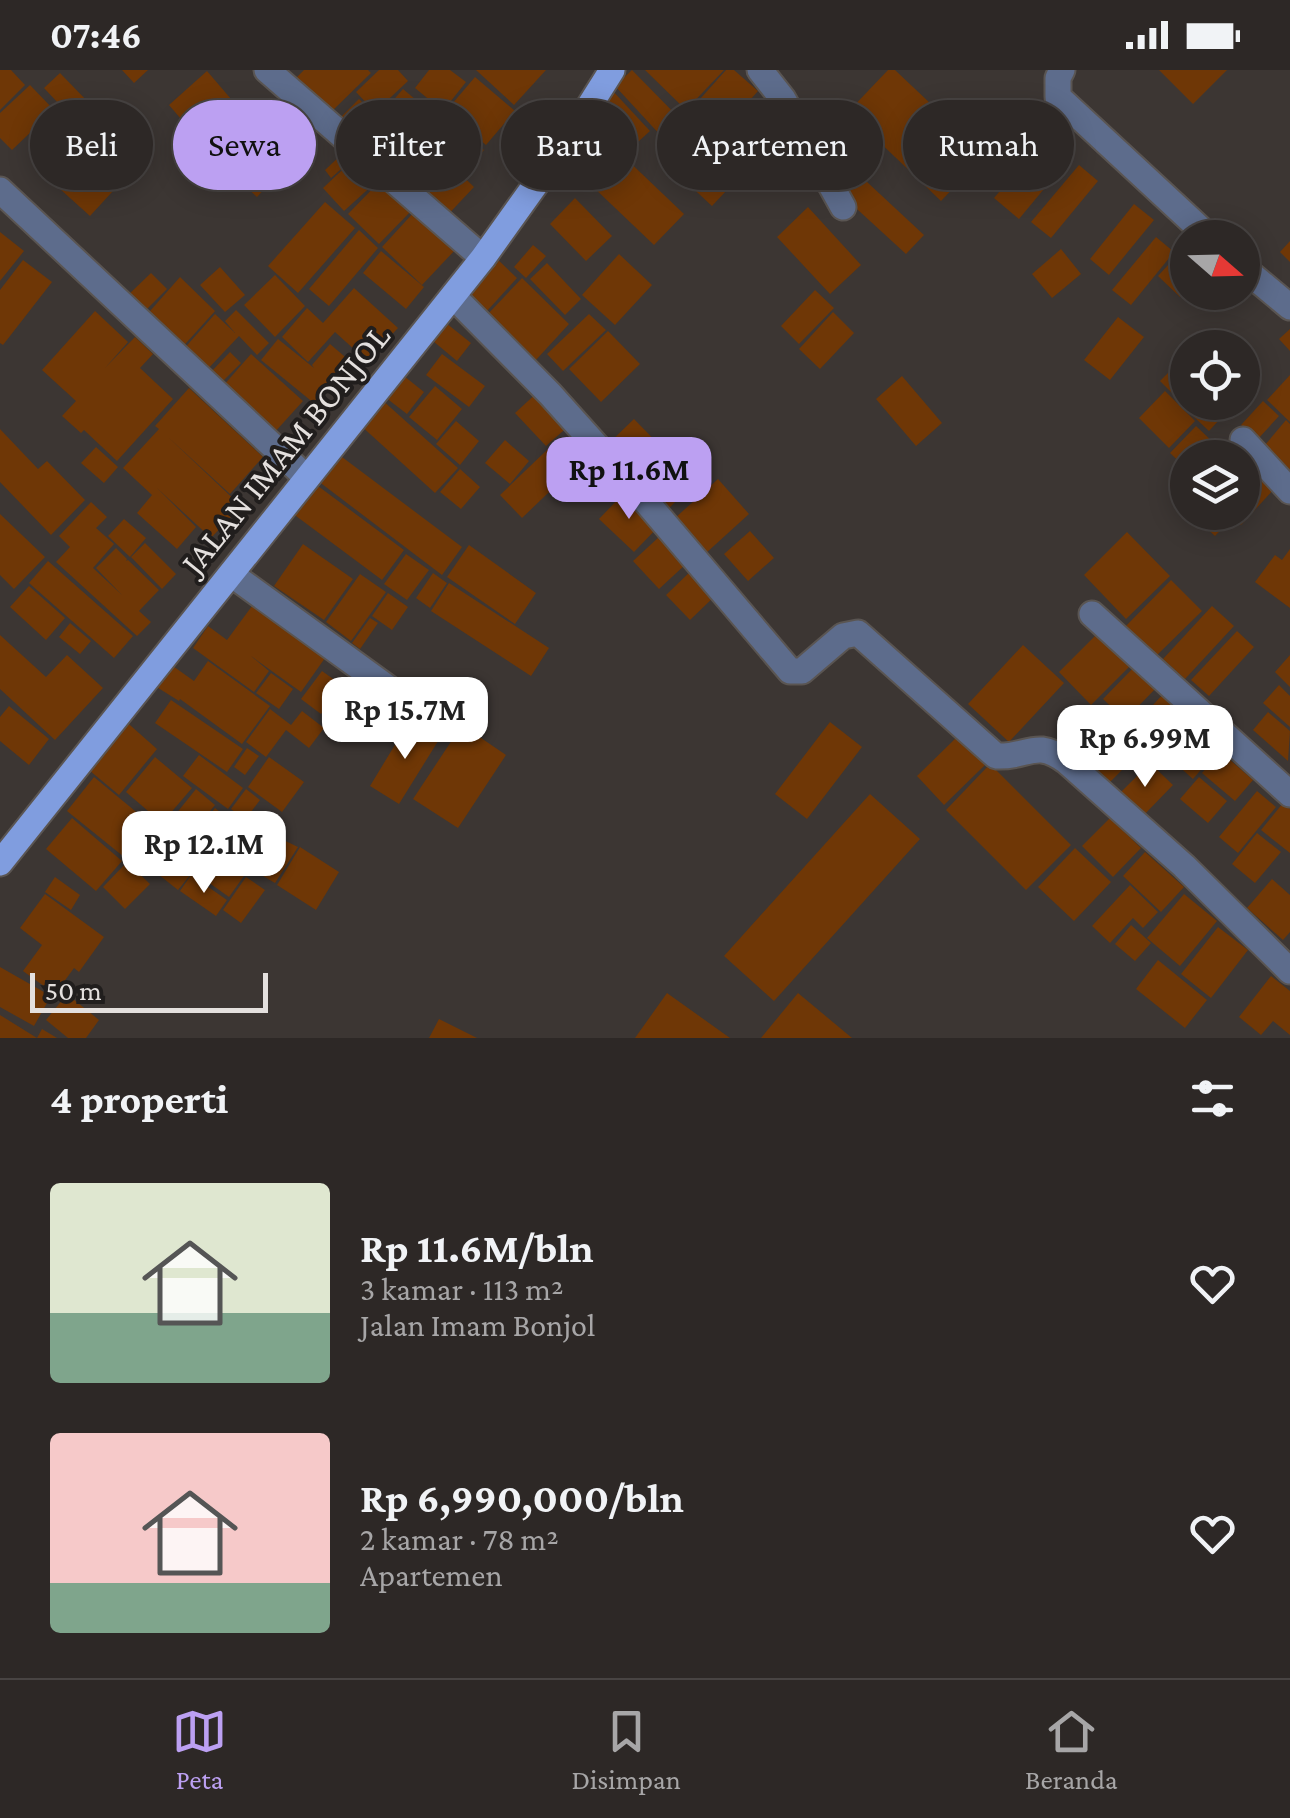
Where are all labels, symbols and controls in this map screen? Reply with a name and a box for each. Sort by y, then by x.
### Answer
text: 07:46 [50,14,142,56]
chip: Beli [30,100,153,190]
chip: Sewa [173,100,316,190]
chip: Filter [336,100,481,190]
chip: Baru [501,100,637,190]
chip: Apartemen [657,100,883,190]
chip: Rumah [903,100,1074,190]
north arrow [1170,220,1260,310]
map controls [1170,220,1260,530]
street label: JALAN IMAM BONJOL [171,316,398,584]
button: locate [1170,330,1260,420]
pin: Rp 11.6M [526,437,732,522]
button: layers [1170,440,1260,530]
text: Rp 11.6M [568,451,690,487]
pin: Rp 15.7M [302,677,508,762]
text: Rp 15.7M [344,691,466,727]
pin: Rp 6.99M [1042,705,1248,790]
text: Rp 6.99M [1079,719,1211,755]
pin: Rp 12.1M [101,811,307,896]
text: Rp 12.1M [144,825,264,861]
scale bar [30,968,268,1013]
text: 50 m [45,975,102,1006]
icon: filters [1185,1071,1240,1126]
text: 4 properti [50,1075,228,1122]
icon: home [130,1223,250,1343]
text: Rp 11.6M/bln [360,1224,594,1271]
icon: heart [1185,1256,1240,1311]
text: 3 kamar · 113 m² [360,1271,563,1307]
text: Jalan Imam Bonjol [360,1307,595,1343]
icon: home [130,1473,250,1593]
text: Rp 6,990,000/bln [360,1474,684,1521]
icon: heart [1185,1506,1240,1561]
text: 2 kamar · 78 m² [360,1521,559,1557]
text: Apartemen [360,1557,503,1593]
tab: Peta [172,1704,227,1795]
tab: Disimpan [571,1704,681,1795]
tab: Beranda [1025,1704,1118,1795]

